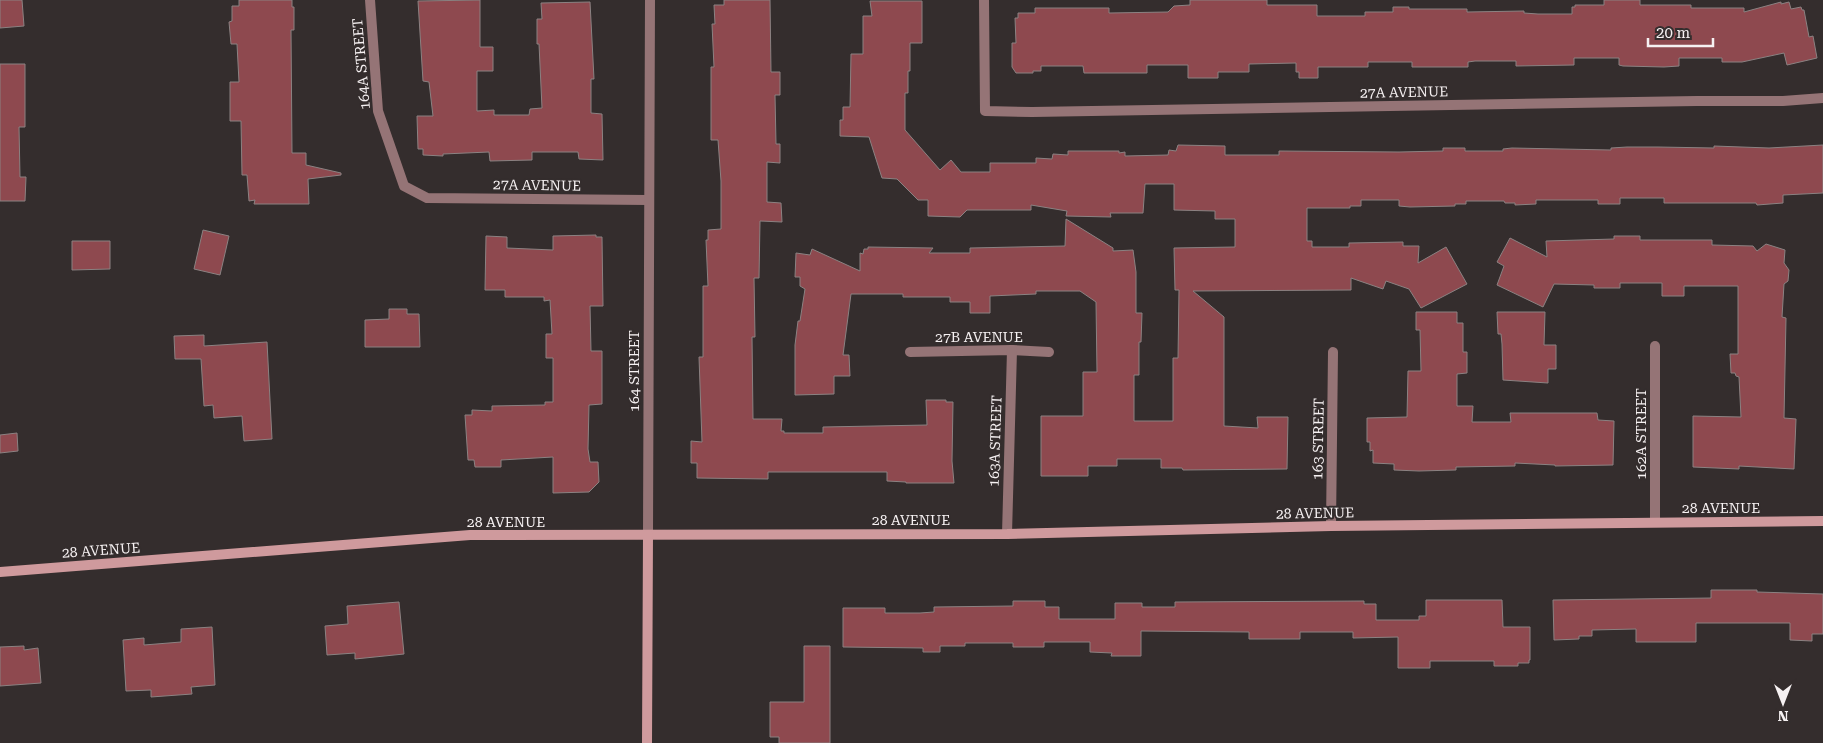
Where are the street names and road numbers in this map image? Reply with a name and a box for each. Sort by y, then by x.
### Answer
street label: 164A STREET [349,18,373,110]
street label: 27A AVENUE [1360,83,1448,101]
street label: 27A AVENUE [493,176,581,194]
street label: 27B AVENUE [935,329,1023,345]
street label: 164 STREET [626,330,642,412]
street label: 162A STREET [1633,388,1649,480]
street label: 163A STREET [985,395,1005,487]
street label: 163 STREET [1309,398,1327,480]
street label: 28 AVENUE [1682,500,1760,516]
street label: 28 AVENUE [1276,504,1354,522]
street label: 28 AVENUE [872,512,950,528]
street label: 28 AVENUE [467,514,545,530]
street label: 28 AVENUE [61,539,141,561]

